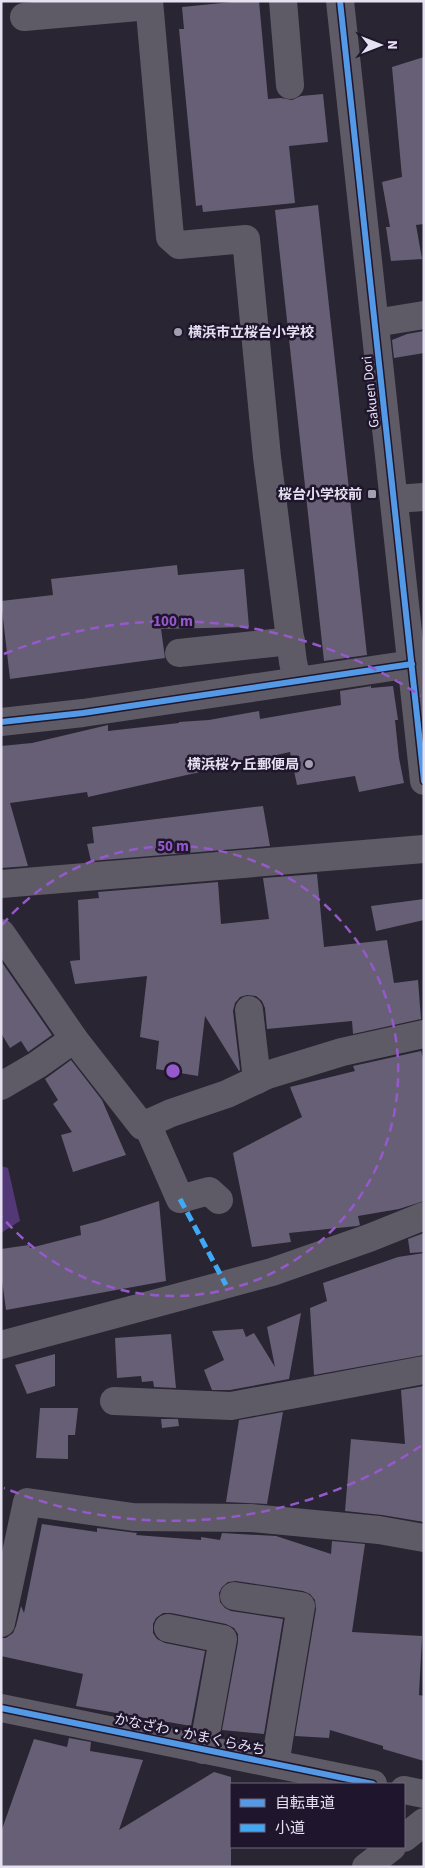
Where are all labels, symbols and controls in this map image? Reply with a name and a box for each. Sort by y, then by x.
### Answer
north arrow [355,20,405,70]
text: N [382,40,402,50]
place label: 横浜市立桜台小学校 [188,323,314,343]
marker: 横浜市立桜台小学校 [172,326,184,338]
street label: Gakuen Dori [357,355,385,429]
place label: 桜台小学校前 [278,485,362,505]
marker: 桜台小学校前 [366,488,378,500]
text: 100 m [153,611,193,632]
place label: 横浜桜ヶ丘郵便局 [187,755,299,775]
marker: 横浜桜ヶ丘郵便局 [303,758,315,770]
text: 50 m [157,836,189,857]
centre of rings [164,1062,182,1080]
street label: かなざわ・かまくらみち [112,1709,267,1761]
legend [230,1783,405,1848]
text: 自転車道 [275,1793,335,1814]
text: 小道 [275,1818,305,1839]

